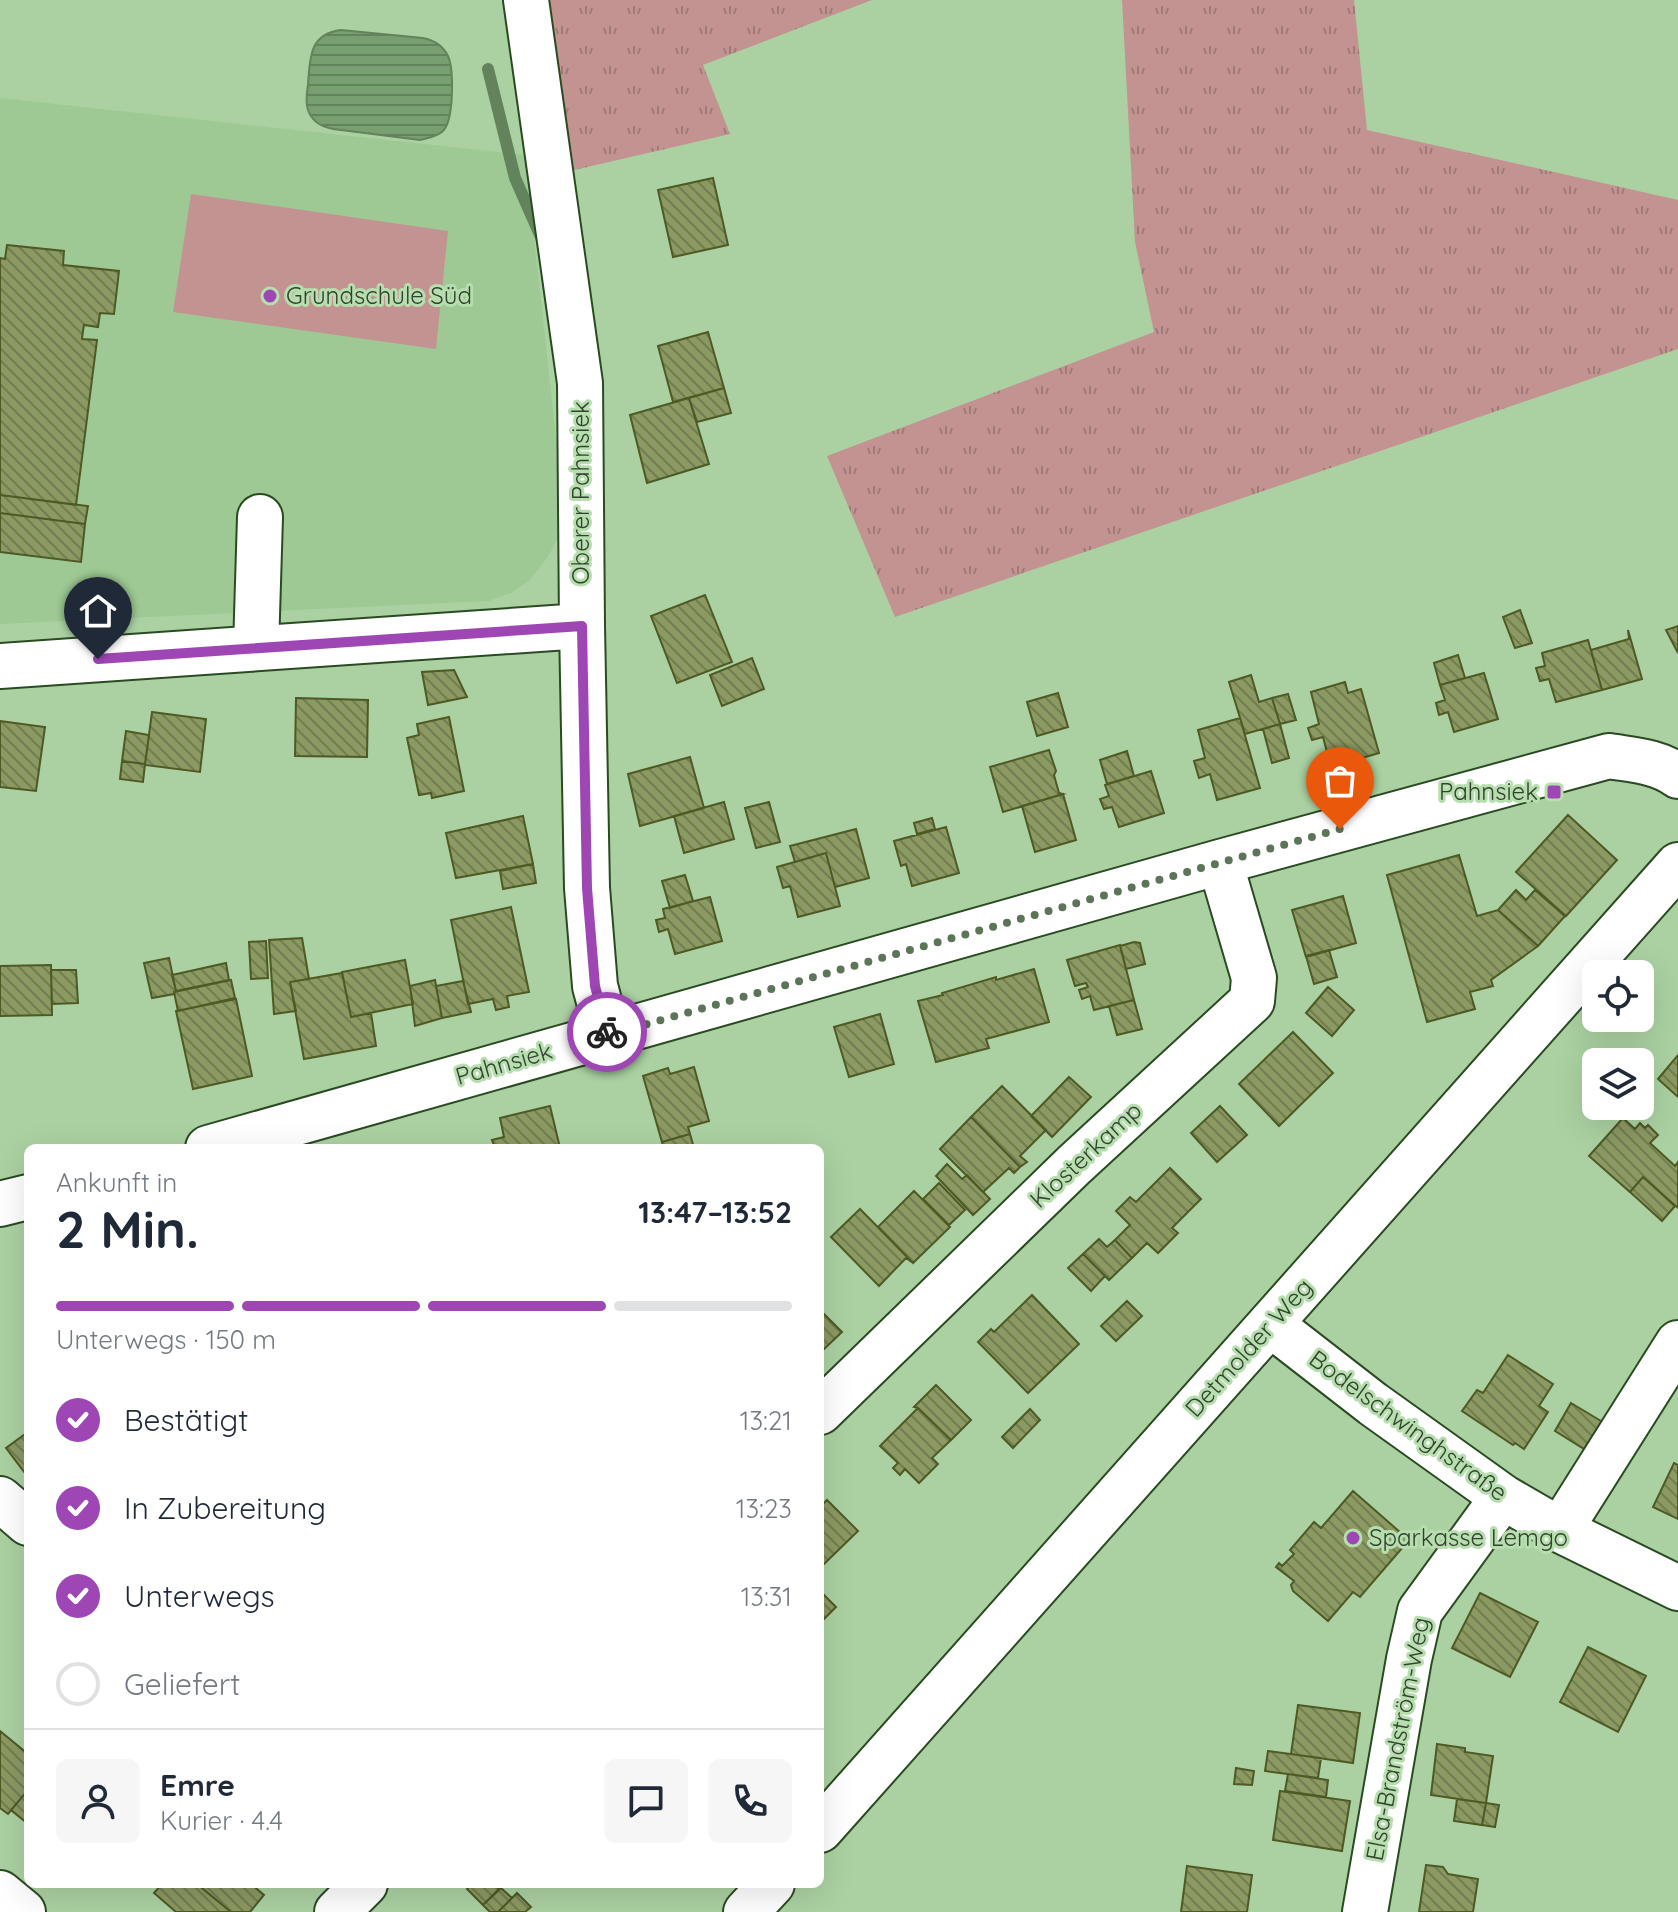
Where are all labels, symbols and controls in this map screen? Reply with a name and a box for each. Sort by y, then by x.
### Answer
place label: Grundschule Süd [286,280,472,310]
marker: Grundschule Süd [261,287,279,305]
street label: Oberer Pahnsiek [565,401,595,585]
pin [64,577,132,659]
icon: home [76,589,120,633]
pin [1306,747,1374,829]
icon: bag [1318,759,1362,803]
place label: Pahnsiek [1439,776,1538,806]
marker: Pahnsiek [1545,783,1563,801]
map controls [1582,960,1654,1120]
button: locate [1582,960,1654,1032]
courier [567,992,647,1072]
icon: bike [585,1010,629,1054]
street label: Pahnsiek [452,1035,555,1091]
button: layers [1582,1048,1654,1120]
street label: Klosterkamp [1023,1095,1147,1214]
text: Ankunft in [56,1166,177,1199]
text: 13:47–13:52 [638,1193,792,1231]
text: 2 Min. [56,1196,199,1261]
street label: Detmolder Weg [1178,1272,1318,1423]
text: Unterwegs · 150 m [56,1323,276,1356]
street label: Bodelschwinghstraße [1304,1343,1514,1507]
icon: check [56,1398,100,1442]
text: Bestätigt [124,1401,248,1439]
text: 13:21 [740,1404,792,1437]
icon: check [56,1486,100,1530]
text: In Zubereitung [124,1489,326,1527]
text: 13:23 [736,1492,792,1525]
place label: Sparkasse Lemgo [1369,1522,1568,1552]
marker: Sparkasse Lemgo [1344,1529,1362,1547]
icon: check [56,1574,100,1618]
text: Unterwegs [124,1577,275,1615]
text: 13:31 [741,1580,792,1613]
street label: Elsa-Brandström-Weg [1359,1614,1435,1863]
text: Geliefert [124,1665,240,1703]
button: person [56,1759,140,1843]
button: chat [604,1759,688,1843]
button: phone [708,1759,792,1843]
text: Emre [160,1766,235,1804]
text: Kurier · 4.4 [160,1804,283,1837]

